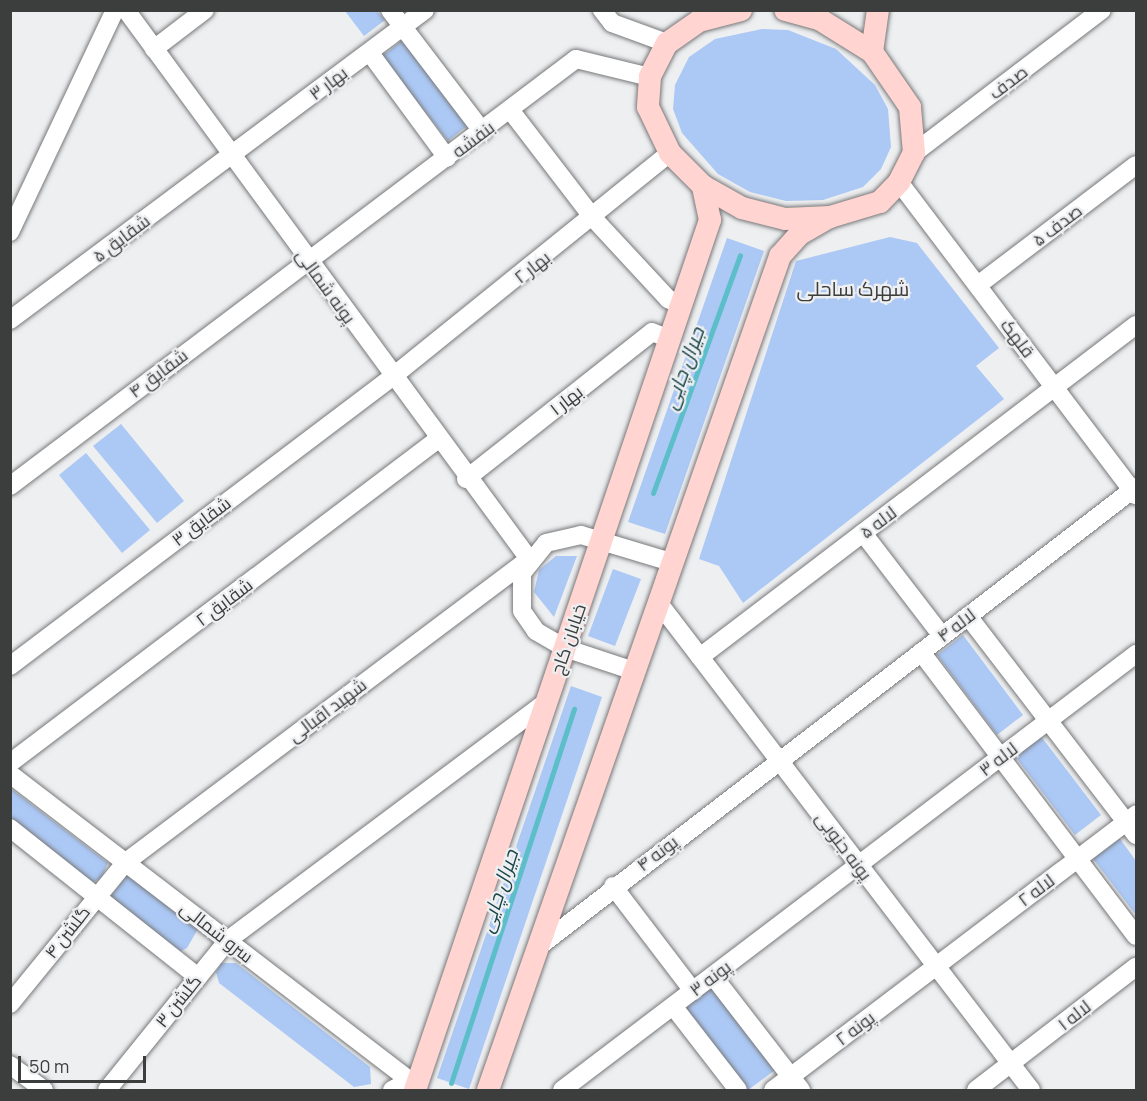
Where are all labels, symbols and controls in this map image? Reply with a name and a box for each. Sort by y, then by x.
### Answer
street label: صدف [984,60,1032,104]
street label: بهار ۳ [305,62,351,104]
street label: بنفشه [448,116,498,162]
street label: صدف ۵ [1028,199,1086,251]
street label: شقایق ۵ [88,210,154,266]
street label: پونه شمالی [292,244,360,328]
street label: بهار ۲ [510,246,554,288]
district label: شهرک ساحلی [797,276,909,300]
street label: قلهک [996,314,1040,362]
water label: جیرال چایی [657,324,709,412]
street label: شقایق ۴ [124,344,192,402]
street label: بهار ۱ [545,380,587,420]
street label: شقایق ۳ [167,492,235,550]
street label: لاله ۵ [855,501,901,543]
street label: شقایق ۲ [191,574,257,630]
street label: خیابان کاج [546,601,590,677]
street label: لاله ۴ [933,604,979,646]
street label: شهید اقبالی [284,674,370,746]
street label: لاله ۳ [974,738,1022,780]
street label: پونه جنوبی [811,807,877,885]
street label: پونه ۴ [632,831,682,875]
water label: جیرال چایی [473,847,523,935]
street label: لاله ۲ [1014,869,1058,911]
street label: سرو شمالی [176,897,258,967]
street label: گلشن ۴ [40,901,94,963]
street label: پونه ۳ [685,955,735,1001]
street label: گلشن ۳ [150,970,206,1032]
street label: لاله ۱ [1053,995,1095,1035]
street label: پونه ۲ [831,1006,879,1050]
scale bar [21,1044,148,1082]
text: 50 m [29,1054,69,1078]

